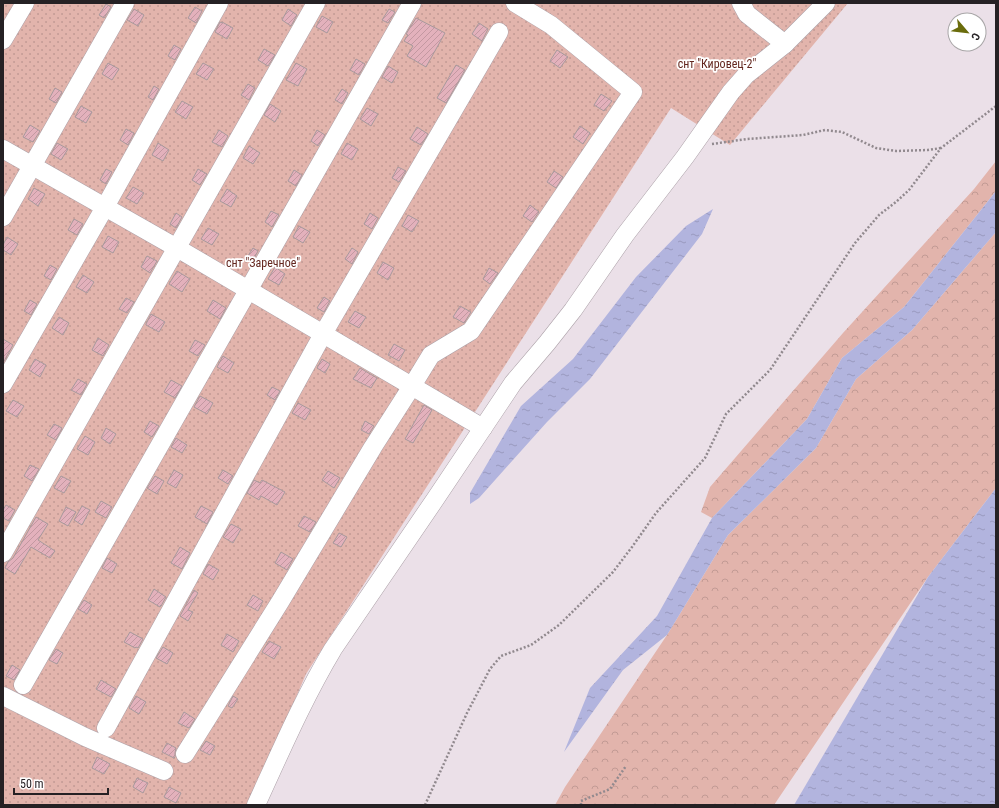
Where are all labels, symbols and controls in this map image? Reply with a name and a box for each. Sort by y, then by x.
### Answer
north arrow [947,12,987,52]
text: С [968,31,983,42]
park label: снт "Кировец-2" [678,57,757,71]
park label: снт "Заречное" [226,256,300,270]
scale bar [14,770,108,796]
text: 50 m [20,777,44,791]

